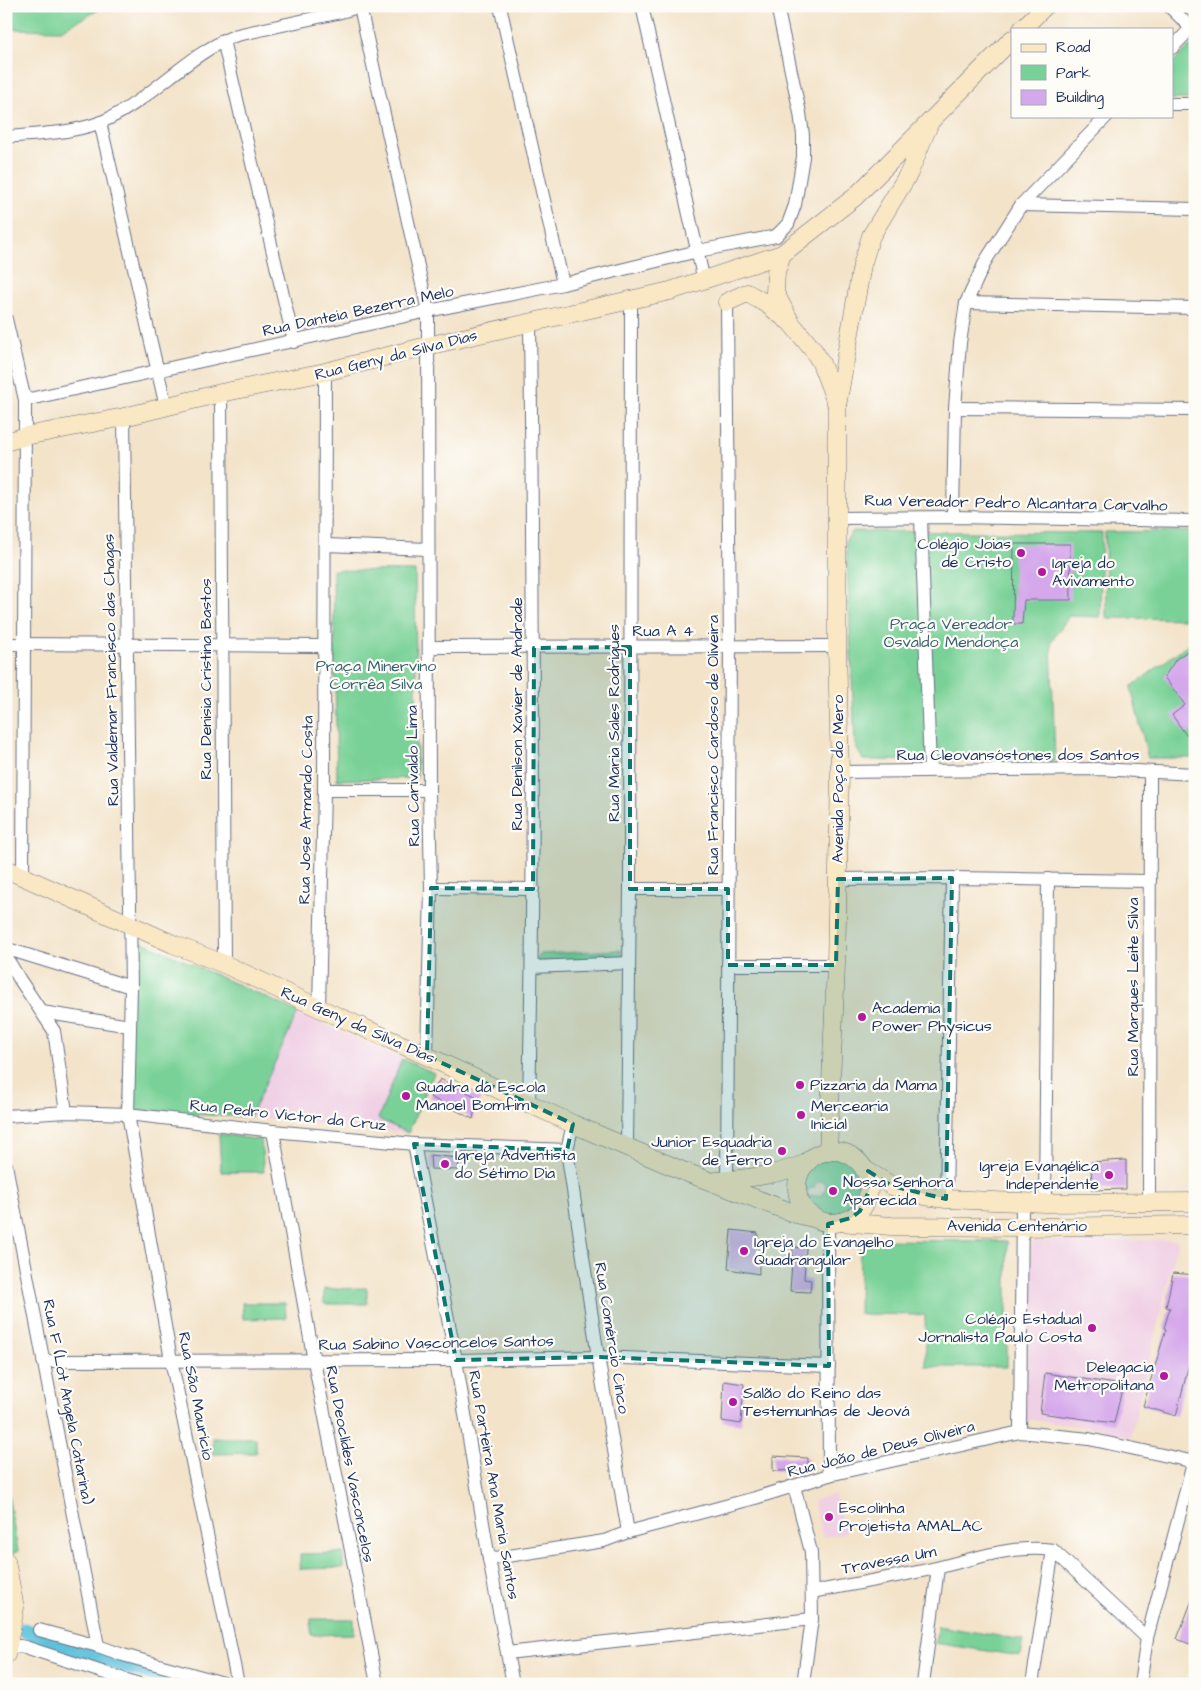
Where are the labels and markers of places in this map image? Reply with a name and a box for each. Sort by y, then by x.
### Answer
place label: Colégio Joias de Cristo [917,533,1011,573]
marker: Colégio Joias de Cristo [1015,547,1027,559]
place label: Igreja do Avivamento [1052,552,1134,592]
marker: Igreja do Avivamento [1036,566,1048,578]
place label: Academia Power Physicus [872,997,992,1038]
marker: Academia Power Physicus [856,1011,868,1023]
place label: Pizzaria da Mama [810,1074,937,1096]
place label: Quadra da Escola Manoel Bomfim [416,1076,545,1116]
marker: Pizzaria da Mama [794,1079,806,1091]
marker: Quadra da Escola Manoel Bomfim [400,1090,412,1102]
place label: Mercearia Inicial [811,1095,888,1135]
marker: Mercearia Inicial [795,1109,807,1121]
place label: Junior Esquadria de Ferro [651,1131,772,1171]
place label: Igreja Adventista do Sétimo Dia [455,1144,575,1184]
marker: Junior Esquadria de Ferro [776,1145,788,1157]
place label: Igreja Evangélica Independente [979,1155,1099,1195]
marker: Igreja Adventista do Sétimo Dia [439,1158,451,1170]
marker: Igreja Evangélica Independente [1103,1169,1115,1181]
place label: Nossa Senhora Aparecida [843,1171,953,1211]
marker: Nossa Senhora Aparecida [827,1185,839,1197]
place label: Igreja do Evangelho Quadrangular [754,1231,893,1272]
marker: Igreja do Evangelho Quadrangular [738,1245,750,1257]
place label: Colégio Estadual Jornalista Paulo Costa [918,1308,1082,1348]
marker: Colégio Estadual Jornalista Paulo Costa [1086,1322,1098,1334]
place label: Delegacia Metropolitana [1054,1356,1154,1396]
marker: Delegacia Metropolitana [1158,1370,1170,1382]
place label: Salão do Reino das Testemunhas de Jeová [743,1382,910,1422]
marker: Salão do Reino das Testemunhas de Jeová [727,1396,739,1408]
place label: Escolinha Projetista AMALAC [839,1497,983,1537]
marker: Escolinha Projetista AMALAC [823,1511,835,1523]

